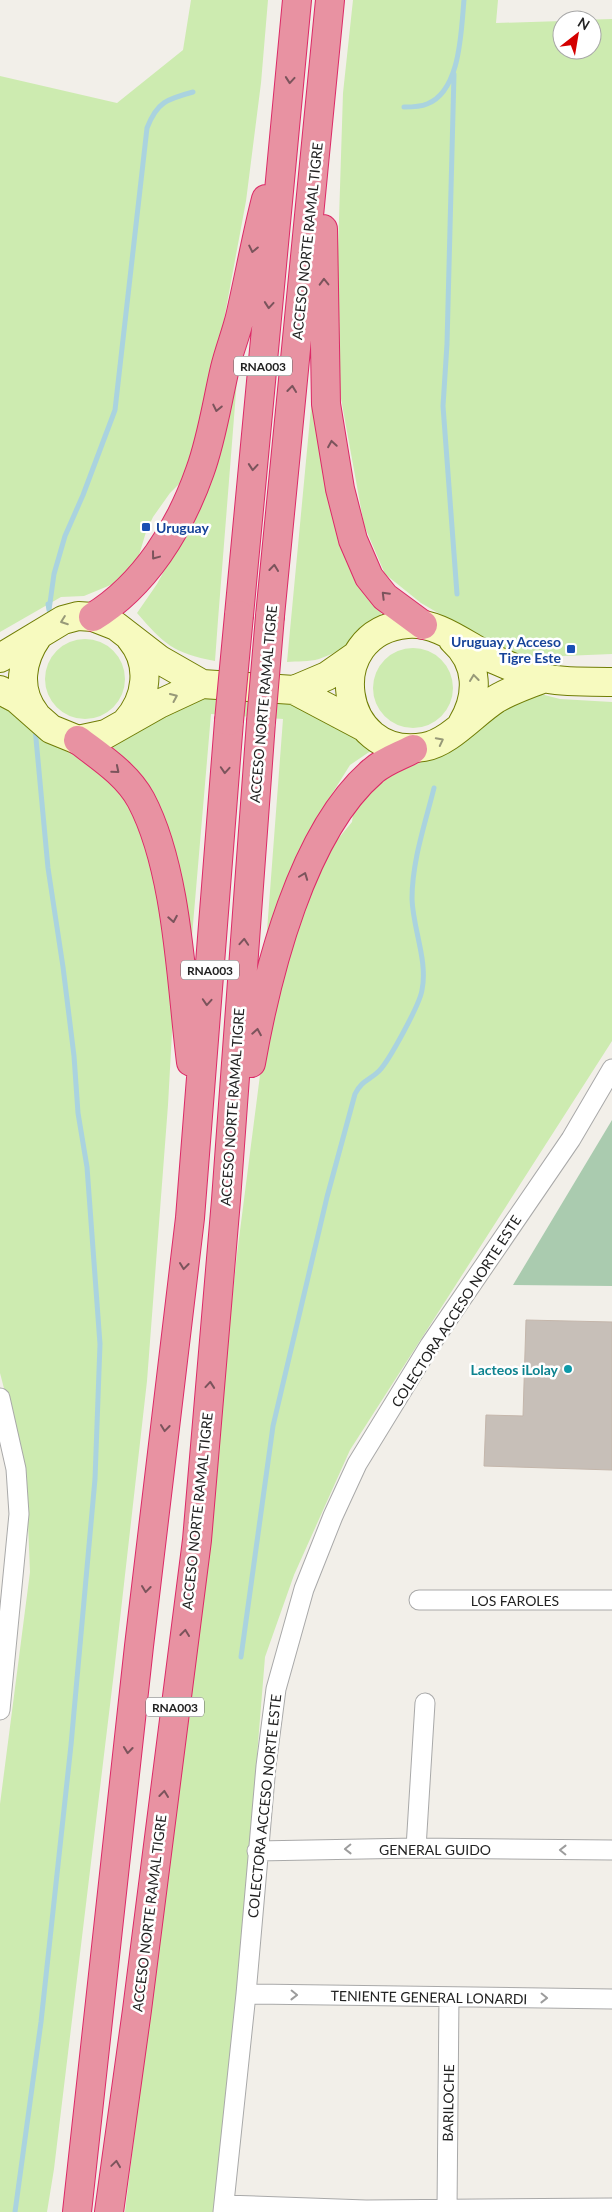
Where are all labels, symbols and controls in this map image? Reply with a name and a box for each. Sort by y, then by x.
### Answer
north arrow [552,10,602,60]
text: N [575,13,593,33]
one-way arrow [285,76,296,84]
street label: ACCESO NORTE RAMAL TIGRE [288,141,326,341]
one-way arrow [248,245,259,254]
one-way arrow [319,278,329,286]
one-way arrow [264,302,275,310]
road number: RNA003 [234,356,292,376]
one-way arrow [287,385,298,393]
one-way arrow [212,403,223,412]
one-way arrow [328,440,338,448]
one-way arrow [248,463,259,471]
place label: Uruguay [156,519,209,536]
marker: Uruguay [140,521,152,533]
one-way arrow [152,550,161,560]
one-way arrow [269,564,280,572]
one-way arrow [381,592,390,601]
street label: ACCESO NORTE RAMAL TIGRE [246,604,280,804]
one-way arrow [60,615,68,625]
place label: Uruguay y Acceso Tigre Este [451,633,562,666]
marker: Uruguay y Acceso Tigre Este [565,643,577,655]
one-way arrow [469,674,479,683]
one-way arrow [169,693,178,703]
one-way arrow [435,737,444,747]
one-way arrow [110,765,119,773]
one-way arrow [220,766,231,774]
one-way arrow [298,873,308,881]
one-way arrow [168,914,178,923]
one-way arrow [239,938,250,946]
road number: RNA003 [181,960,239,980]
one-way arrow [202,998,213,1006]
street label: ACCESO NORTE RAMAL TIGRE [217,1007,247,1207]
one-way arrow [251,1027,261,1036]
street label: COLECTORA ACCESO NORTE ESTE [388,1212,524,1410]
one-way arrow [179,1263,190,1271]
place label: Lacteos iLolay [470,1361,559,1378]
marker: Lacteos iLolay [562,1363,574,1375]
one-way arrow [204,1380,215,1388]
street label: ACCESO NORTE RAMAL TIGRE [178,1411,216,1611]
one-way arrow [160,1424,171,1432]
one-way arrow [141,1585,152,1593]
street label: LOS FAROLES [471,1592,559,1609]
one-way arrow [179,1629,190,1637]
street label: COLECTORA ACCESO NORTE ESTE [244,1693,284,1919]
road number: RNA003 [146,1698,204,1716]
one-way arrow [123,1747,134,1755]
one-way arrow [158,1790,169,1798]
street label: ACCESO NORTE RAMAL TIGRE [128,1814,170,2012]
street label: GENERAL GUIDO [379,1841,491,1858]
one-way arrow [344,1844,352,1855]
one-way arrow [559,1845,567,1855]
street label: TENIENTE GENERAL LONARDI [330,1987,528,2007]
one-way arrow [290,1990,298,2000]
one-way arrow [540,1993,548,2003]
street label: BARILOCHE [439,2064,457,2142]
one-way arrow [110,2159,120,2168]

